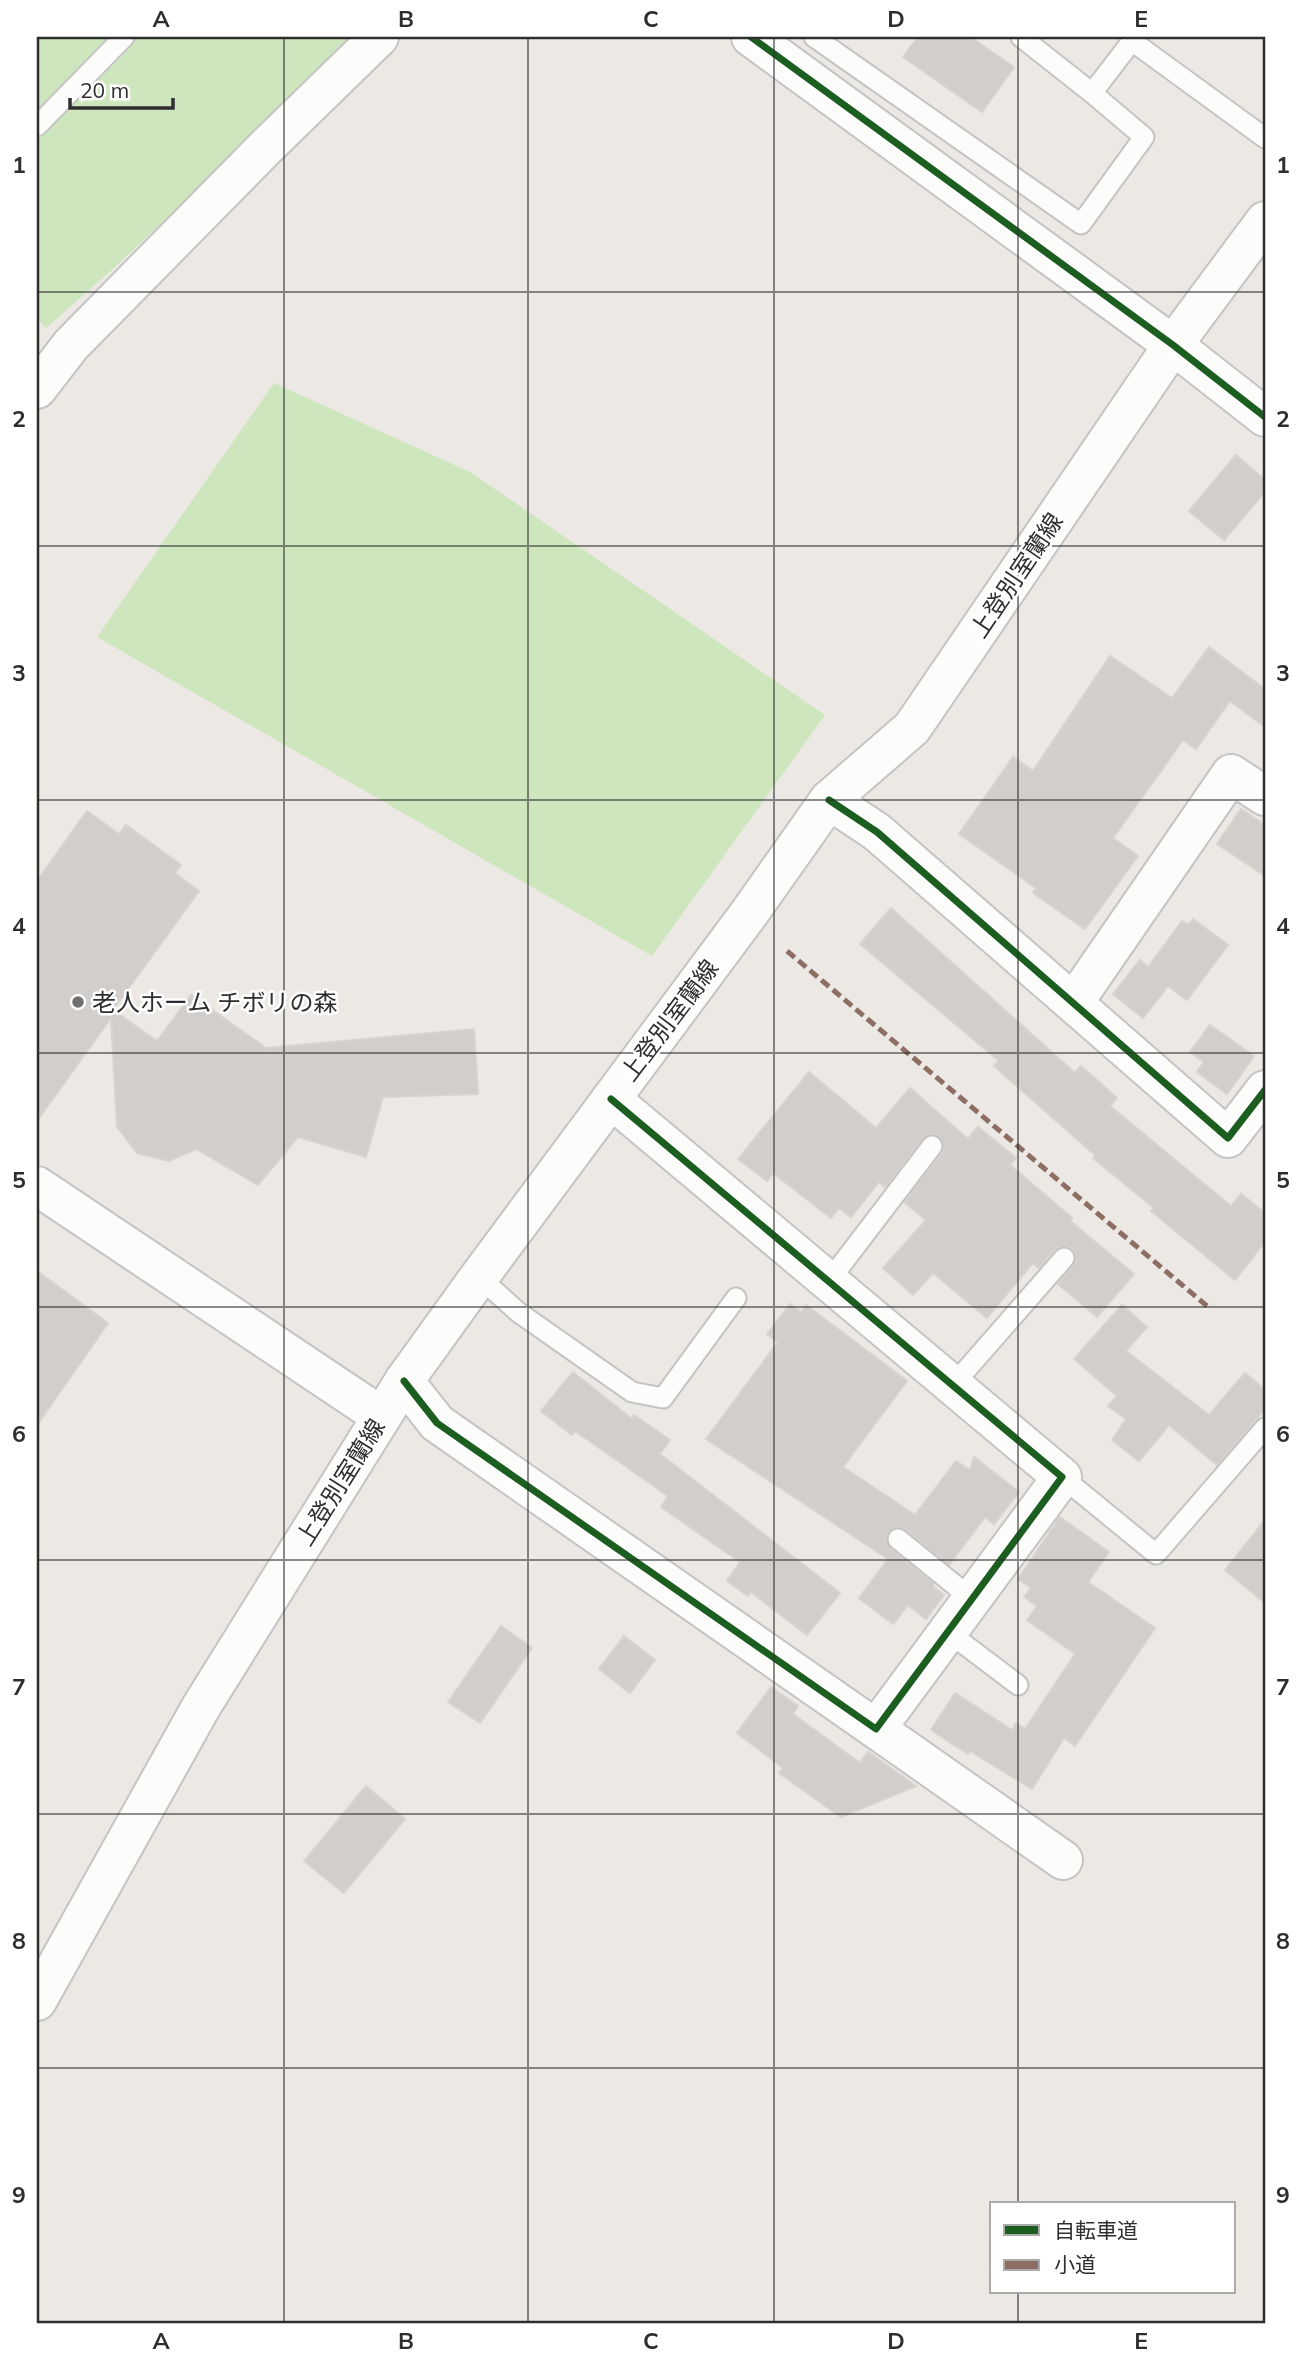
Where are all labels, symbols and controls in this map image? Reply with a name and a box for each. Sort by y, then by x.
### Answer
text: A [152,4,170,33]
text: B [398,4,414,33]
text: C [643,4,659,33]
text: D [887,4,905,33]
text: E [1134,4,1148,33]
scale bar [70,66,173,110]
text: 20 m [80,77,129,103]
text: 1 [12,150,26,179]
text: 1 [1276,150,1290,179]
text: 2 [12,404,26,433]
text: 2 [1276,404,1290,433]
street label: 上登別室蘭線 [963,507,1069,643]
text: 3 [12,658,26,687]
text: 3 [1276,658,1290,687]
text: 4 [12,911,26,940]
text: 4 [1276,911,1290,940]
street label: 上登別室蘭線 [614,953,724,1087]
place label: 老人ホーム チボリの森 [92,987,338,1017]
marker: 老人ホーム チボリの森 [70,994,86,1010]
text: 5 [12,1165,26,1194]
text: 5 [1276,1165,1290,1194]
street label: 上登別室蘭線 [289,1413,391,1551]
text: 6 [12,1419,26,1448]
text: 6 [1276,1419,1290,1448]
text: 7 [12,1672,26,1701]
text: 7 [1276,1672,1290,1701]
text: 8 [12,1926,26,1955]
text: 8 [1276,1926,1290,1955]
text: 9 [12,2180,26,2209]
text: 9 [1276,2180,1290,2209]
legend [990,2202,1236,2294]
text: 自転車道 [1054,2217,1138,2243]
text: 小道 [1054,2251,1096,2277]
text: A [152,2326,170,2355]
text: B [398,2326,414,2355]
text: C [643,2326,659,2355]
text: D [887,2326,905,2355]
text: E [1134,2326,1148,2355]

